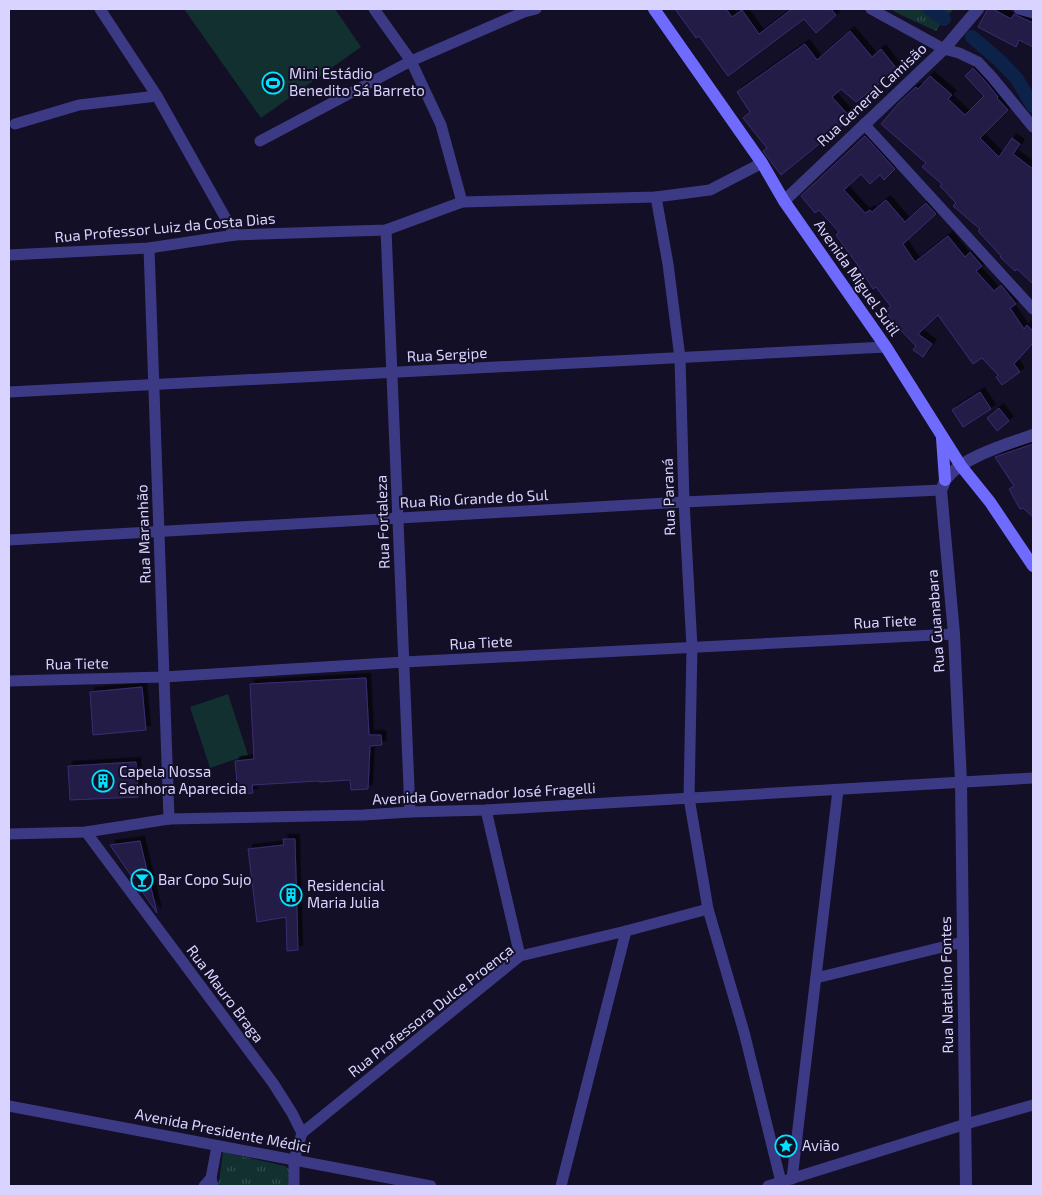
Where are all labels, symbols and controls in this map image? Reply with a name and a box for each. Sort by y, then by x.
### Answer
street label: Rua General Camisão [813,39,930,150]
place label: Mini Estádio Benedito Sá Barreto [289,64,425,99]
sports icon: Mini Estádio Benedito Sá Barreto [261,71,285,95]
street label: Rua Professor Luiz da Costa Dias [54,208,276,246]
street label: Avenida Miguel Sutil [811,216,905,339]
street label: Rua Sergipe [406,343,488,365]
street label: Rua Paraná [658,458,678,536]
street label: Rua Fortaleza [371,475,393,569]
street label: Rua Maranhão [132,484,154,584]
street label: Rua Rio Grande do Sul [399,485,549,511]
street label: Rua Guanabara [922,569,948,673]
street label: Rua Tiete [853,610,917,632]
street label: Rua Tiete [449,631,513,653]
street label: Rua Tiete [45,653,109,673]
place label: Capela Nossa Senhora Aparecida [119,762,247,797]
building icon: Capela Nossa Senhora Aparecida [91,769,115,793]
street label: Avenida Governador José Fragelli [372,778,596,808]
bar icon: Bar Copo Sujo [130,868,154,892]
place label: Bar Copo Sujo [158,870,251,889]
place label: Residencial Maria Julia [307,876,385,911]
building icon: Residencial Maria Julia [279,883,303,907]
street label: Rua Natalino Fontes [936,916,956,1054]
street label: Rua Professora Dulce Proença [344,940,517,1081]
street label: Rua Mauro Braga [183,941,268,1046]
street label: Avenida Presidente Médici [134,1104,313,1156]
place icon: Avião [774,1134,798,1158]
place label: Avião [802,1136,839,1154]

